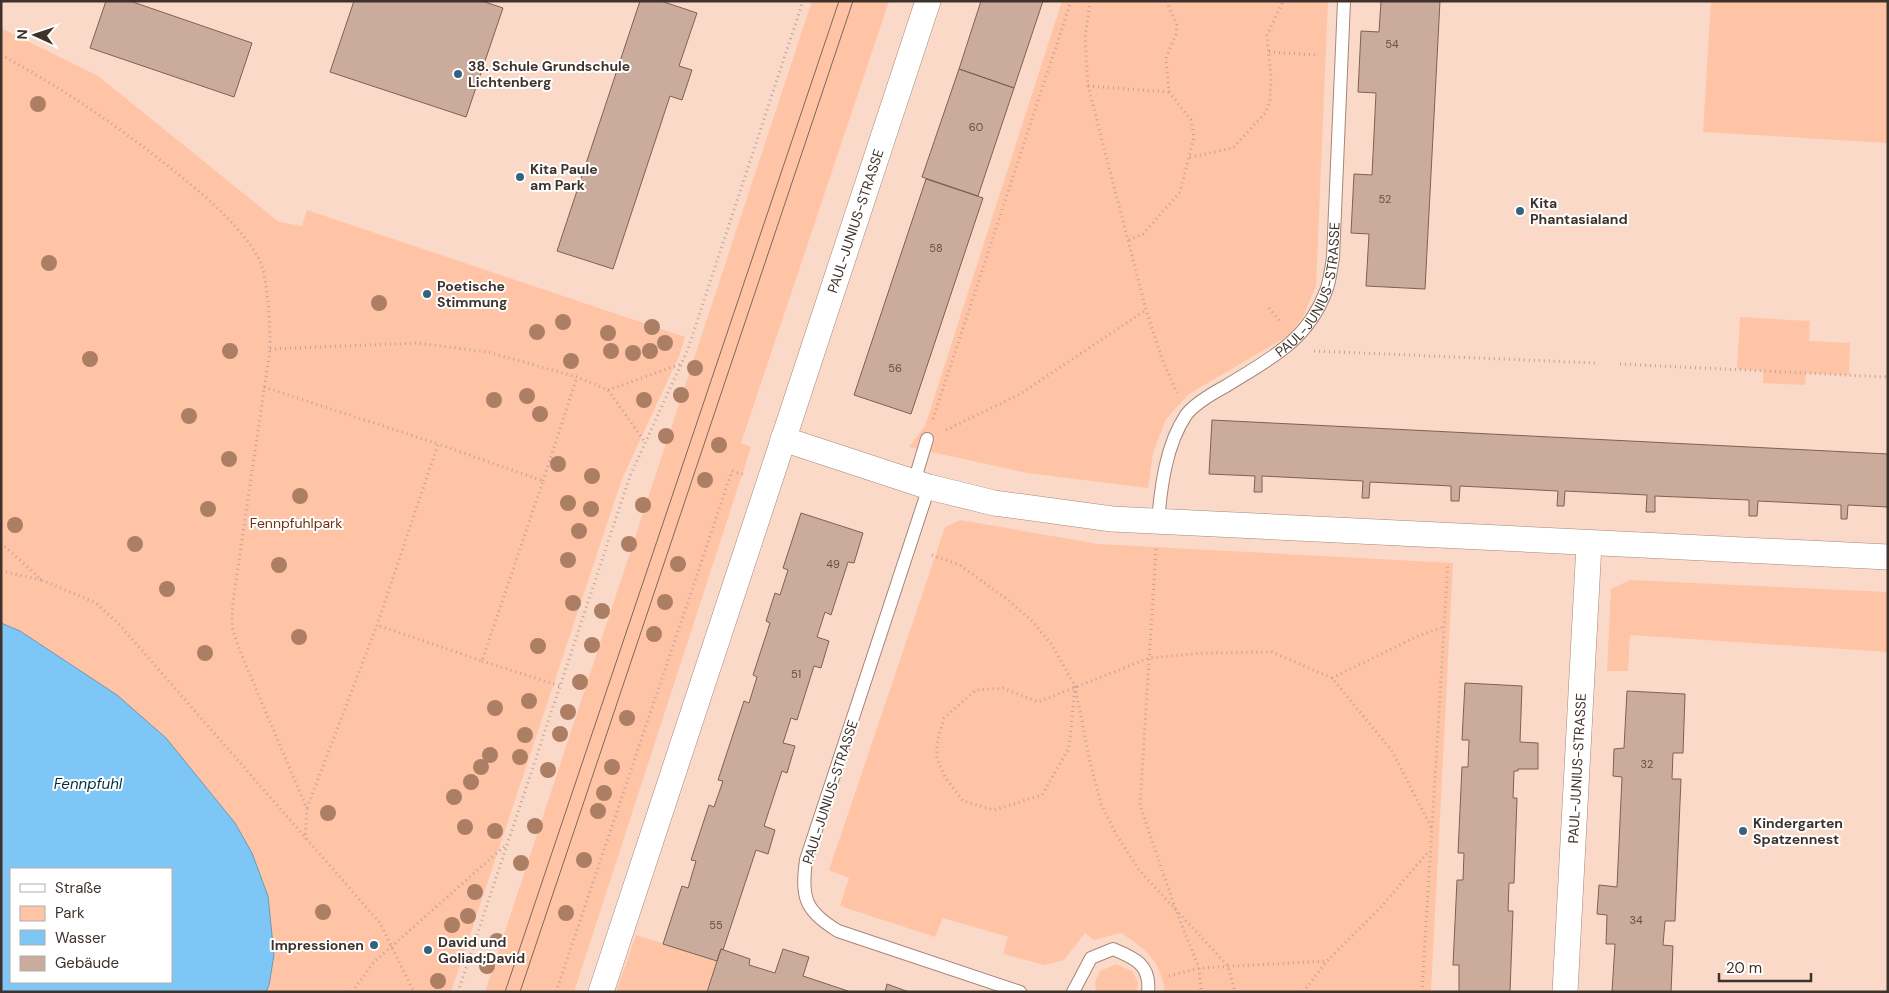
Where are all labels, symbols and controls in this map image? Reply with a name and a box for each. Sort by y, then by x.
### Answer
north arrow [10,10,60,60]
text: N [13,29,31,40]
house number: 54 [1385,37,1399,51]
place label: 38. Schule Grundschule Lichtenberg [468,57,630,91]
marker: 38. Schule Grundschule Lichtenberg [452,68,464,80]
house number: 60 [969,120,983,134]
street label: PAUL-JUNIUS-STRASSE [823,147,888,295]
place label: Kita Paule am Park [530,160,598,194]
marker: Kita Paule am Park [514,171,526,183]
house number: 52 [1379,192,1391,206]
place label: Kita Phantasialand [1530,194,1628,228]
marker: Kita Phantasialand [1514,205,1526,217]
street label: PAUL-JUNIUS-STRASSE [1271,222,1344,361]
house number: 58 [929,241,943,255]
place label: Poetische Stimmung [437,277,507,311]
marker: Poetische Stimmung [421,288,433,300]
house number: 56 [888,361,902,375]
park label: Fennpfuhlpark [250,514,342,532]
house number: 49 [826,557,840,571]
house number: 51 [791,667,801,681]
street label: PAUL-JUNIUS-STRASSE [1564,693,1590,844]
street label: PAUL-JUNIUS-STRASSE [798,718,862,866]
house number: 32 [1641,757,1653,771]
water label: Fennpfuhl [54,774,123,794]
place label: Kindergarten Spatzennest [1753,814,1843,848]
marker: Kindergarten Spatzennest [1737,825,1749,837]
legend [10,868,172,983]
text: Straße [55,878,102,898]
text: Park [55,903,85,923]
house number: 34 [1629,913,1643,927]
house number: 55 [709,918,723,932]
text: Wasser [55,928,107,948]
place label: David und Goliad;David [438,933,525,967]
place label: Impressionen [271,936,364,954]
marker: Impressionen [368,939,380,951]
marker: David und Goliad;David [422,944,434,956]
scale bar [1719,950,1812,982]
text: Gebäude [55,953,119,973]
text: 20 m [1726,958,1762,978]

